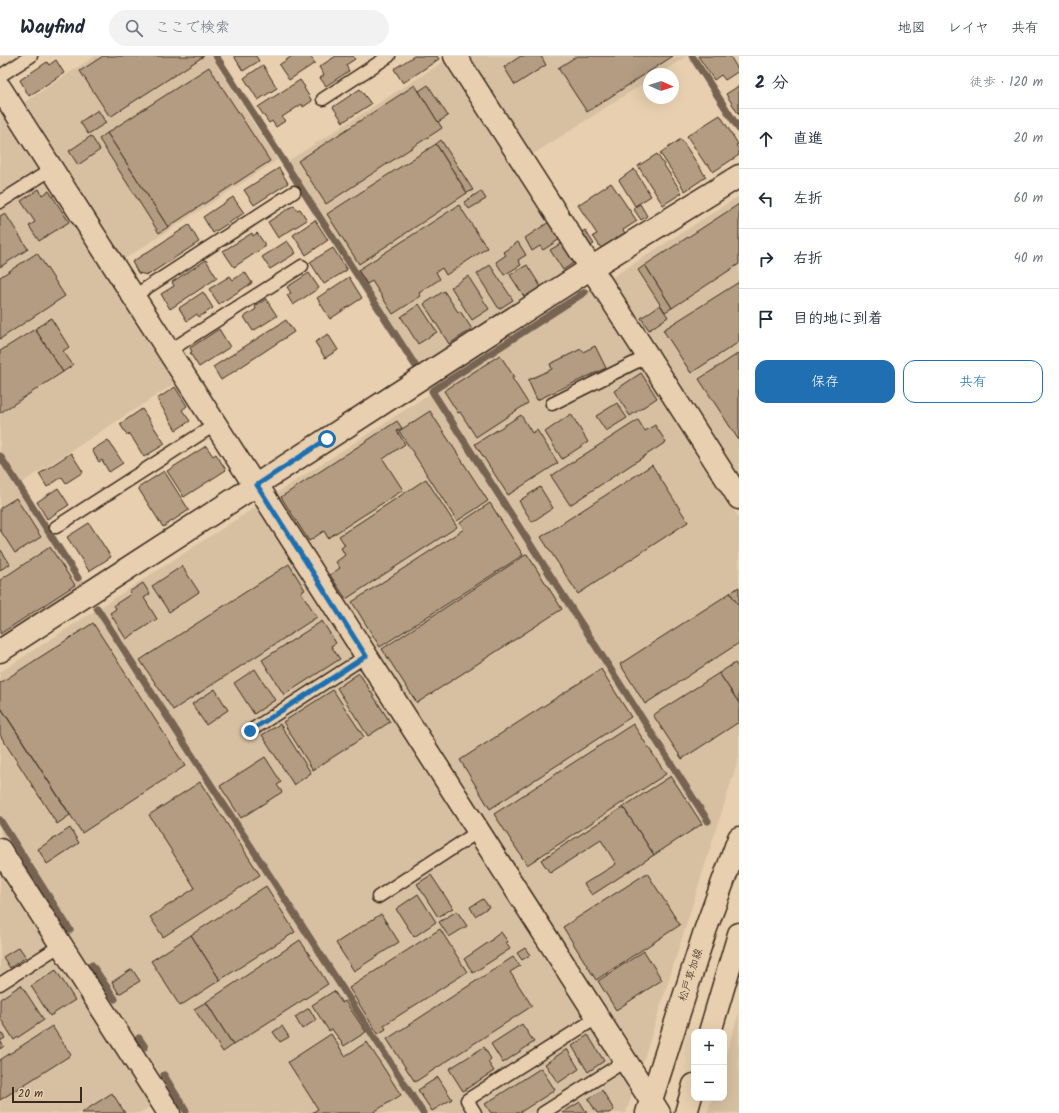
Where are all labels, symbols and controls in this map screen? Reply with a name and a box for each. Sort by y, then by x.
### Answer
search box [109,10,389,46]
text: Wayfind [20,13,85,43]
text: ここで検索 [155,16,230,40]
icon: search [123,17,145,39]
text: 地図 [898,17,926,39]
text: レイヤ [948,17,989,39]
text: 共有 [1011,17,1039,39]
north arrow [643,68,679,104]
text: 2 分 [755,70,788,97]
text: 徒歩 · 120 m [970,72,1043,93]
text: 直進 [793,127,823,151]
icon: ahead [755,128,777,150]
text: 20 m [1013,128,1043,149]
text: 左折 [793,187,823,211]
icon: left [755,188,777,210]
text: 60 m [1014,188,1043,209]
text: 右折 [793,247,823,271]
icon: right [755,248,777,270]
text: 40 m [1014,248,1043,269]
text: 目的地に到着 [793,307,883,331]
icon: arrive [755,308,777,330]
button: 保存 [755,360,895,403]
button: 共有 [903,360,1043,403]
route start [318,430,336,448]
route end [241,722,259,740]
street label: 松戸草加線 [674,946,708,1004]
map controls [691,1029,727,1101]
button: + [691,1029,727,1065]
button: − [691,1065,727,1101]
scale bar [12,1085,82,1104]
text: 20 m [18,1085,43,1103]

